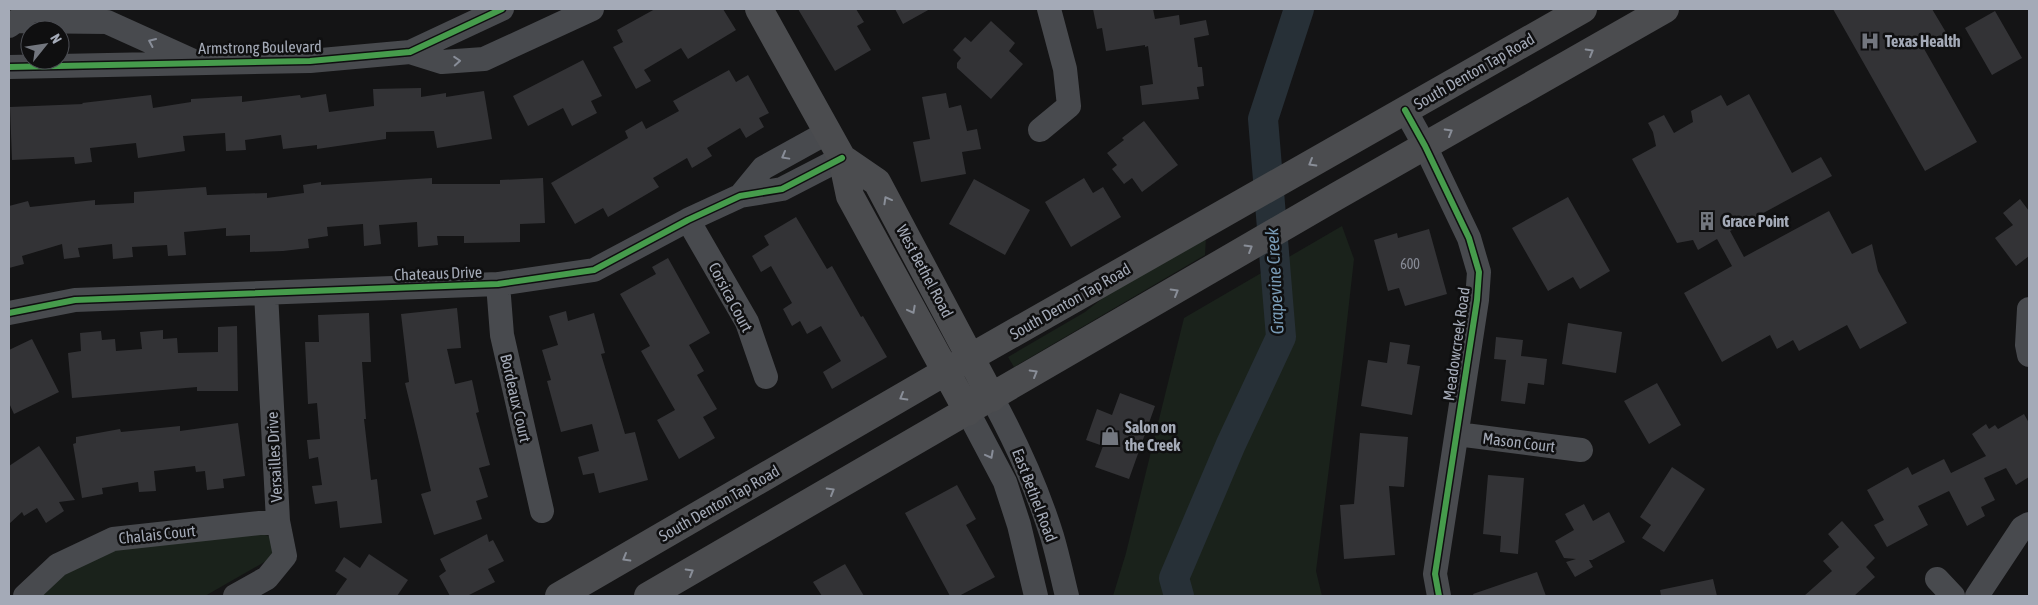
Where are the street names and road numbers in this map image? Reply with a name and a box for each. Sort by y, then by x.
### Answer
street label: South Denton Tap Road [1411,29,1538,114]
street label: Armstrong Boulevard [198,37,322,58]
street label: West Bethel Road [893,222,957,320]
street label: Corsica Court [705,259,757,335]
street label: South Denton Tap Road [1007,259,1134,344]
street label: Chateaus Drive [394,262,482,284]
street label: Meadowcreek Road [1439,286,1473,402]
street label: Bordeaux Court [497,352,535,444]
street label: Versailles Drive [263,411,285,503]
street label: Mason Court [1482,429,1557,455]
street label: East Bethel Road [1009,446,1061,544]
street label: South Denton Tap Road [656,461,783,546]
street label: Chalais Court [118,521,197,547]

